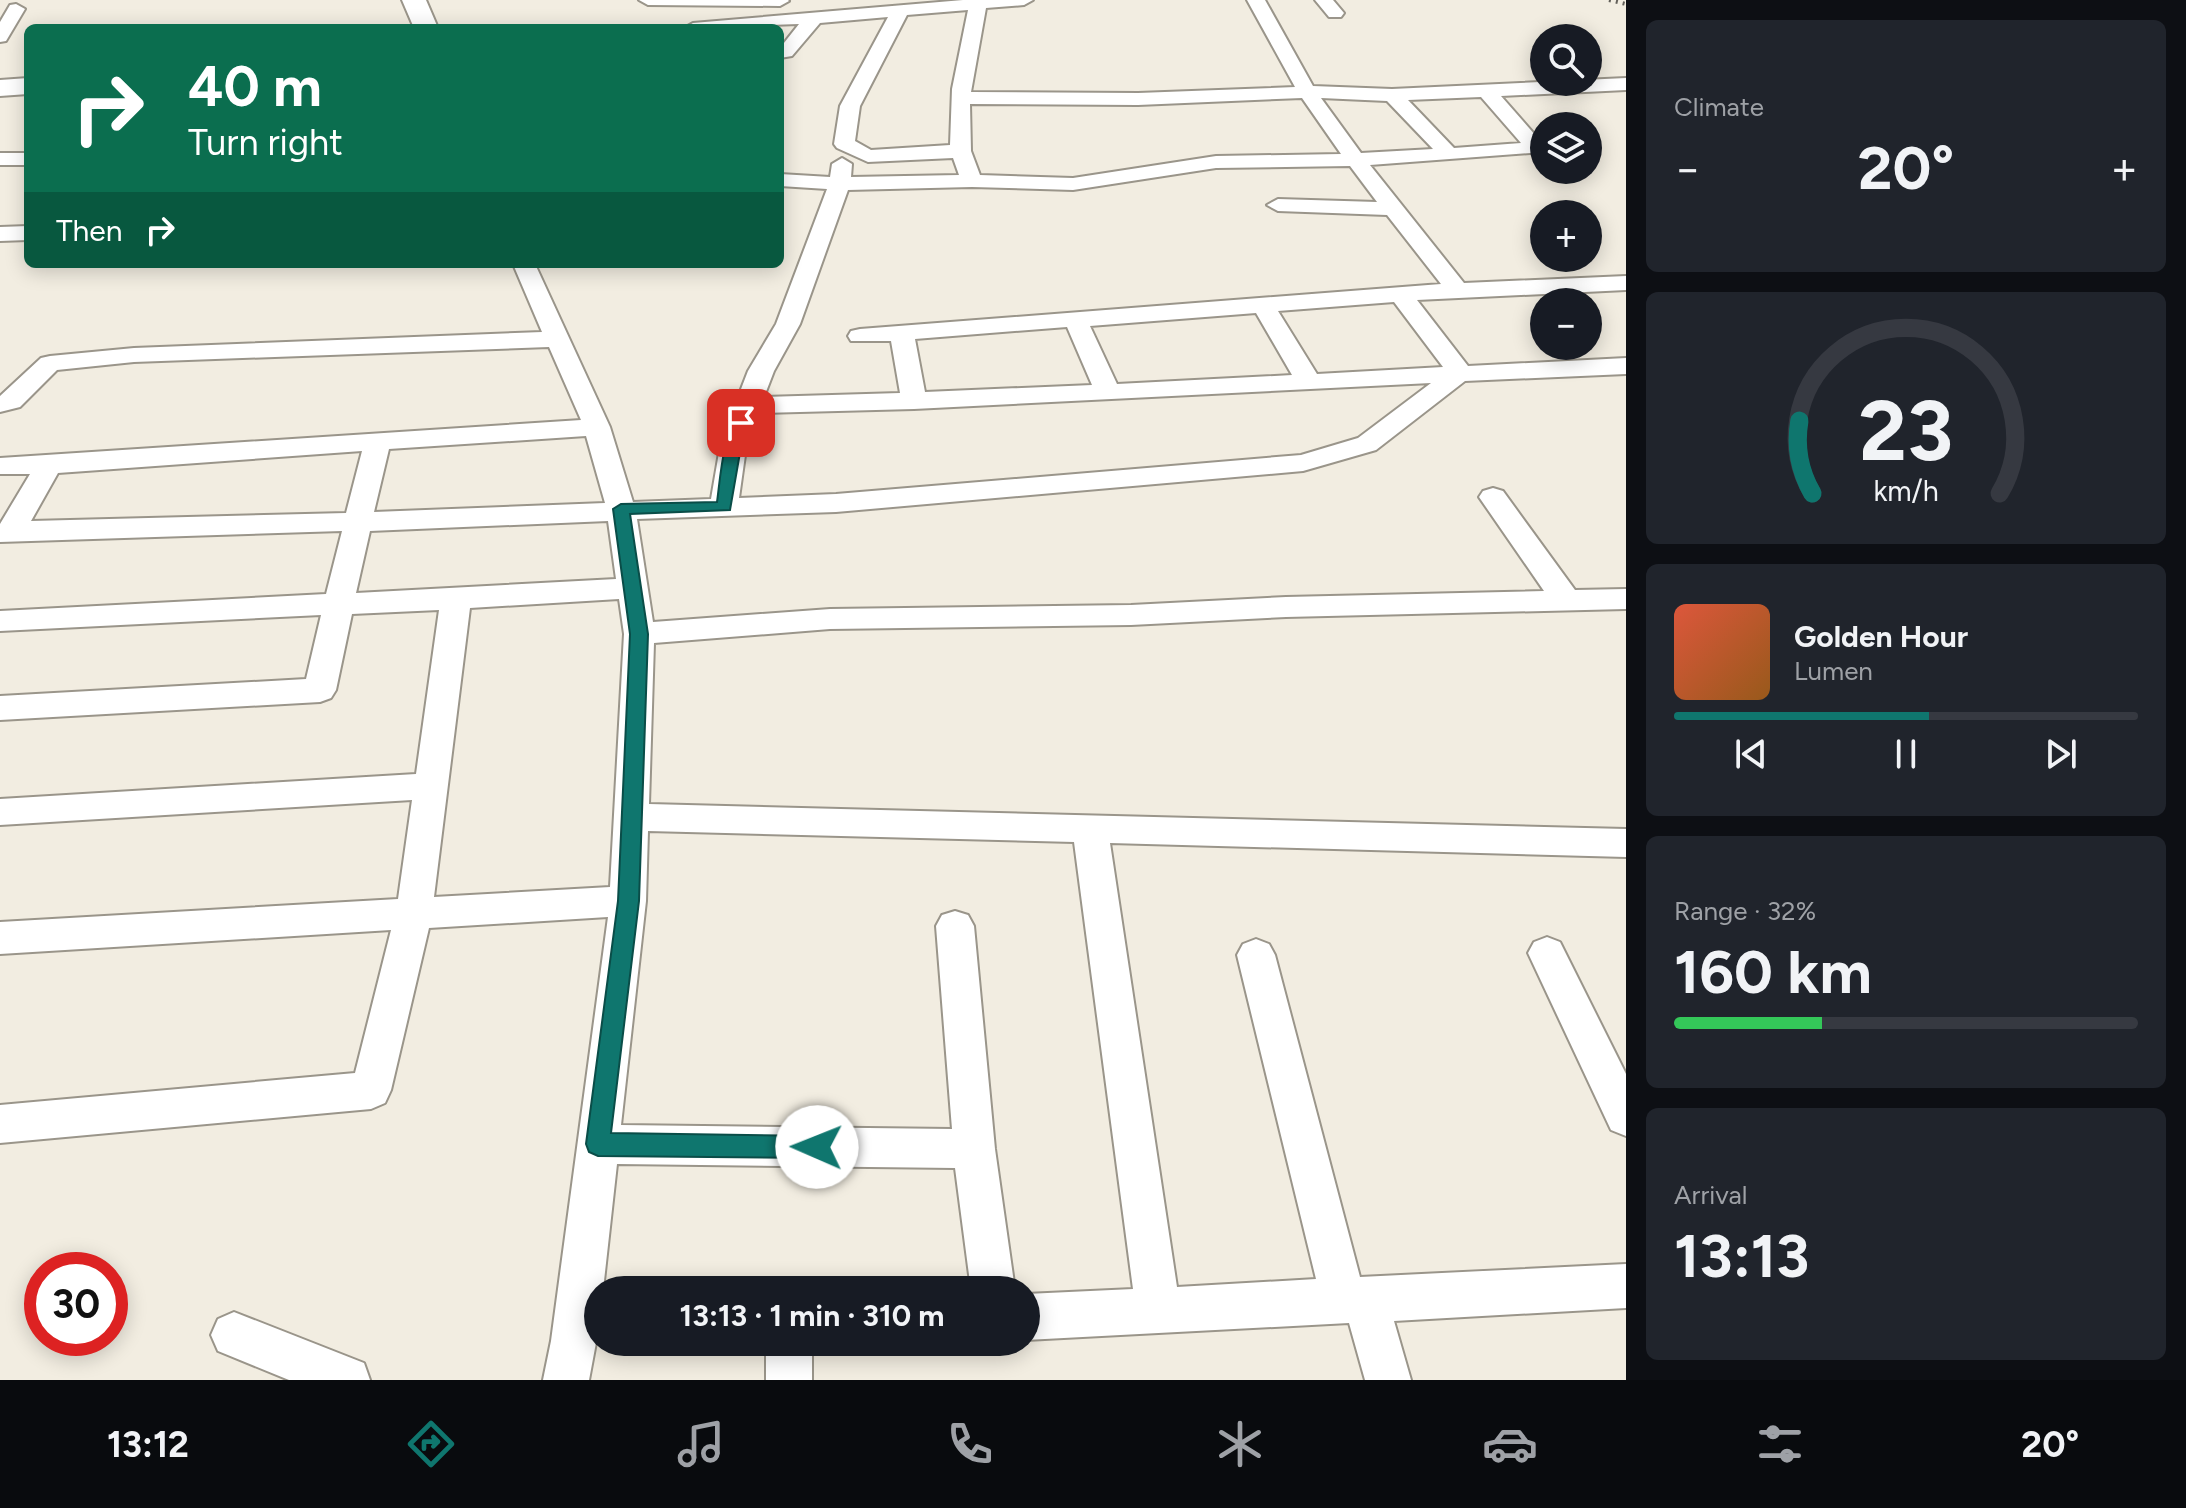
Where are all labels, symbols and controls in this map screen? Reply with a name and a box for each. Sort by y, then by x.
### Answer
map controls [1530,24,1602,360]
button: search [1530,24,1602,96]
text: 40 m [188,53,322,120]
icon: right [56,56,160,160]
text: Climate [1674,91,1764,123]
button: layers [1530,112,1602,184]
text: Turn right [188,121,343,164]
text: 20° [1858,132,1954,204]
text: − [1674,142,1701,195]
text: + [2111,142,2138,195]
button: + [1530,200,1602,272]
icon: right [138,208,182,252]
text: Then [56,212,122,249]
button: − [1530,288,1602,360]
text: 23 [1859,381,1953,481]
pin [707,389,775,457]
icon: arrive [719,401,763,445]
text: km/h [1873,474,1939,508]
text: Golden Hour [1794,618,1968,655]
text: Lumen [1794,655,1873,687]
icon: previous [1729,732,1773,776]
icon: pause [1884,732,1928,776]
icon: next [2039,732,2083,776]
text: Range · 32% [1674,895,1816,927]
text: 160 km [1674,936,1872,1008]
position arrow [775,1105,859,1189]
text: Arrival [1674,1179,1747,1211]
text: 13:13 [1674,1220,1809,1292]
speed limit sign: 30 [24,1252,128,1356]
text: 13:13 · 1 min · 310 m [680,1297,944,1334]
icon: directions [403,1416,459,1472]
icon: music [673,1416,729,1472]
icon: phone [942,1416,998,1472]
icon: climate [1212,1416,1268,1472]
icon: car [1482,1416,1538,1472]
icon: filters [1752,1416,1808,1472]
text: 13:12 [107,1423,189,1466]
text: 20° [2021,1423,2079,1466]

